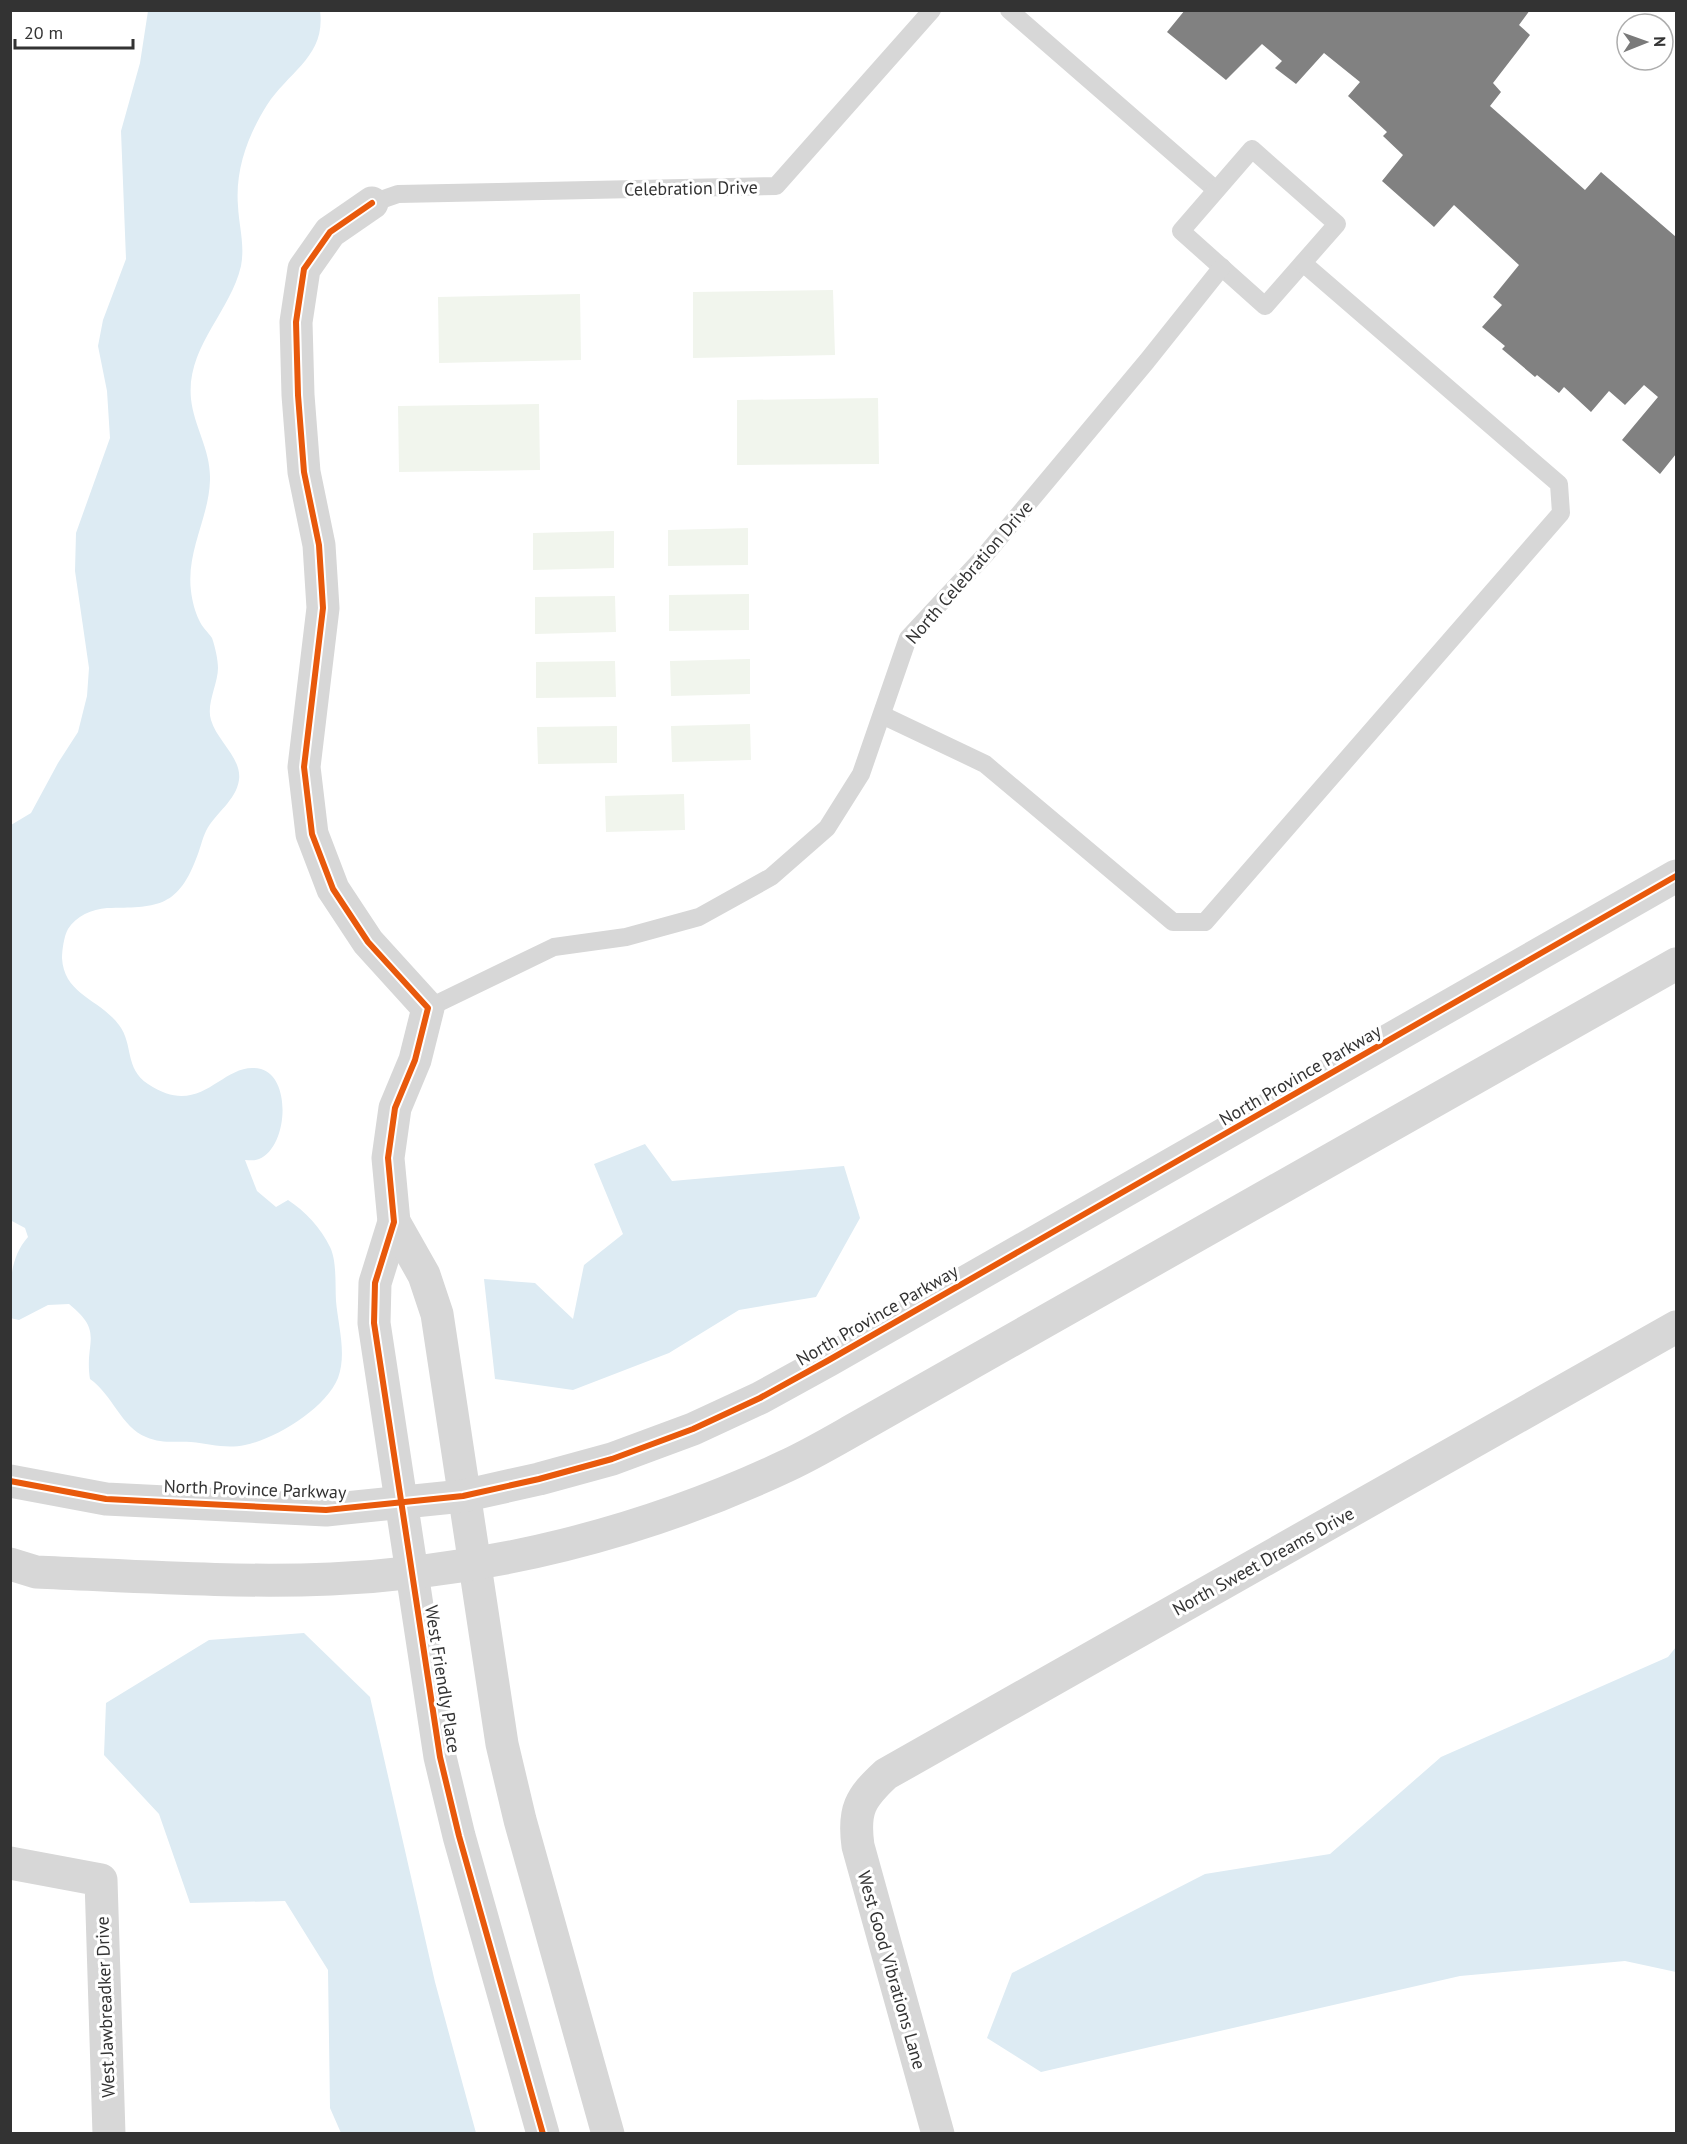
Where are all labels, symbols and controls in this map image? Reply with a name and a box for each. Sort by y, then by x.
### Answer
scale bar [15,12,134,50]
north arrow [1615,12,1675,72]
text: 20 m [24,21,63,44]
text: N [1650,36,1670,47]
street label: Celebration Drive [624,175,758,201]
street label: North Celebration Drive [900,496,1038,648]
street label: North Province Parkway [1215,1019,1385,1131]
street label: North Province Parkway [792,1259,962,1371]
street label: North Province Parkway [163,1474,347,1504]
street label: North Sweet Dreams Drive [1168,1501,1358,1621]
street label: West Friendly Place [420,1603,466,1755]
street label: West Good Vibrations Lane [853,1868,931,2072]
street label: West Jawbreadker Drive [90,1916,120,2098]

